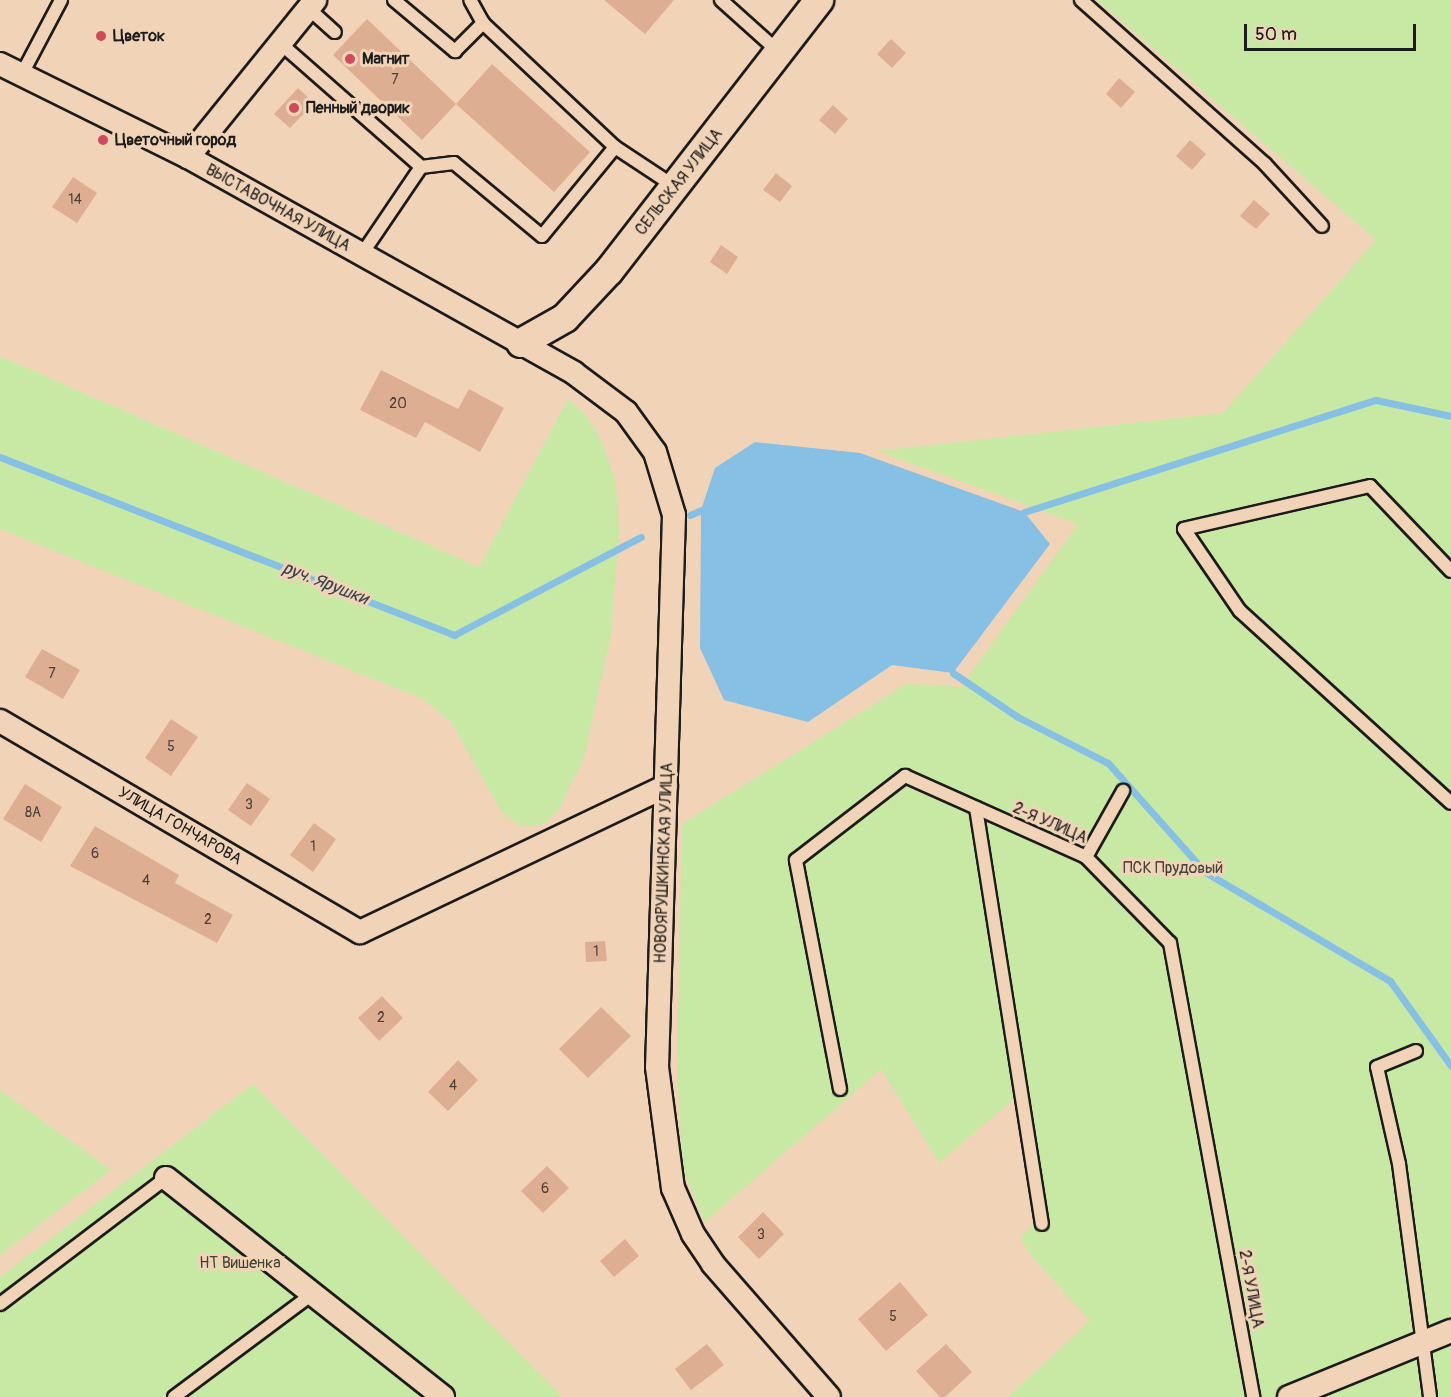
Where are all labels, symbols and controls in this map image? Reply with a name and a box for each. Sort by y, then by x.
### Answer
scale bar [1247,12,1420,50]
text: 50 m [1255,23,1297,46]
place label: Цветок [113,26,165,46]
marker: Цветок [94,29,108,43]
place label: Магнит [362,49,410,69]
marker: Магнит [343,52,357,66]
house number: 7 [391,72,399,88]
place label: Пенный дворик [306,98,410,118]
marker: Пенный дворик [287,101,301,115]
street label: СЕЛЬСКАЯ УЛИЦА [631,125,727,239]
place label: Цветочный город [115,130,236,150]
marker: Цветочный город [96,133,110,147]
street label: ВЫСТАВОЧНАЯ УЛИЦА [202,160,354,256]
house number: 14 [68,192,82,208]
house number: 20 [389,396,407,412]
water label: руч. Ярушки [279,558,371,610]
house number: 7 [48,666,56,682]
house number: 5 [167,739,175,755]
street label: НОВОЯРУШКИНСКАЯ УЛИЦА [651,762,677,964]
street label: УЛИЦА ГОНЧАРОВА [115,783,245,869]
house number: 3 [245,797,253,813]
street label: 2-Я УЛИЦА [1010,798,1090,848]
house number: 8А [25,805,41,821]
house number: 1 [310,839,316,855]
house number: 6 [91,846,99,862]
park label: ПСК Прудовый [1123,858,1223,878]
house number: 4 [142,873,150,889]
house number: 2 [204,912,212,928]
house number: 1 [593,944,599,960]
house number: 2 [377,1010,385,1026]
house number: 4 [449,1078,457,1094]
house number: 6 [541,1181,549,1197]
house number: 3 [757,1227,765,1243]
street label: 2-Я УЛИЦА [1235,1248,1267,1330]
park label: НТ Вишенка [199,1253,281,1273]
house number: 5 [889,1309,897,1325]

